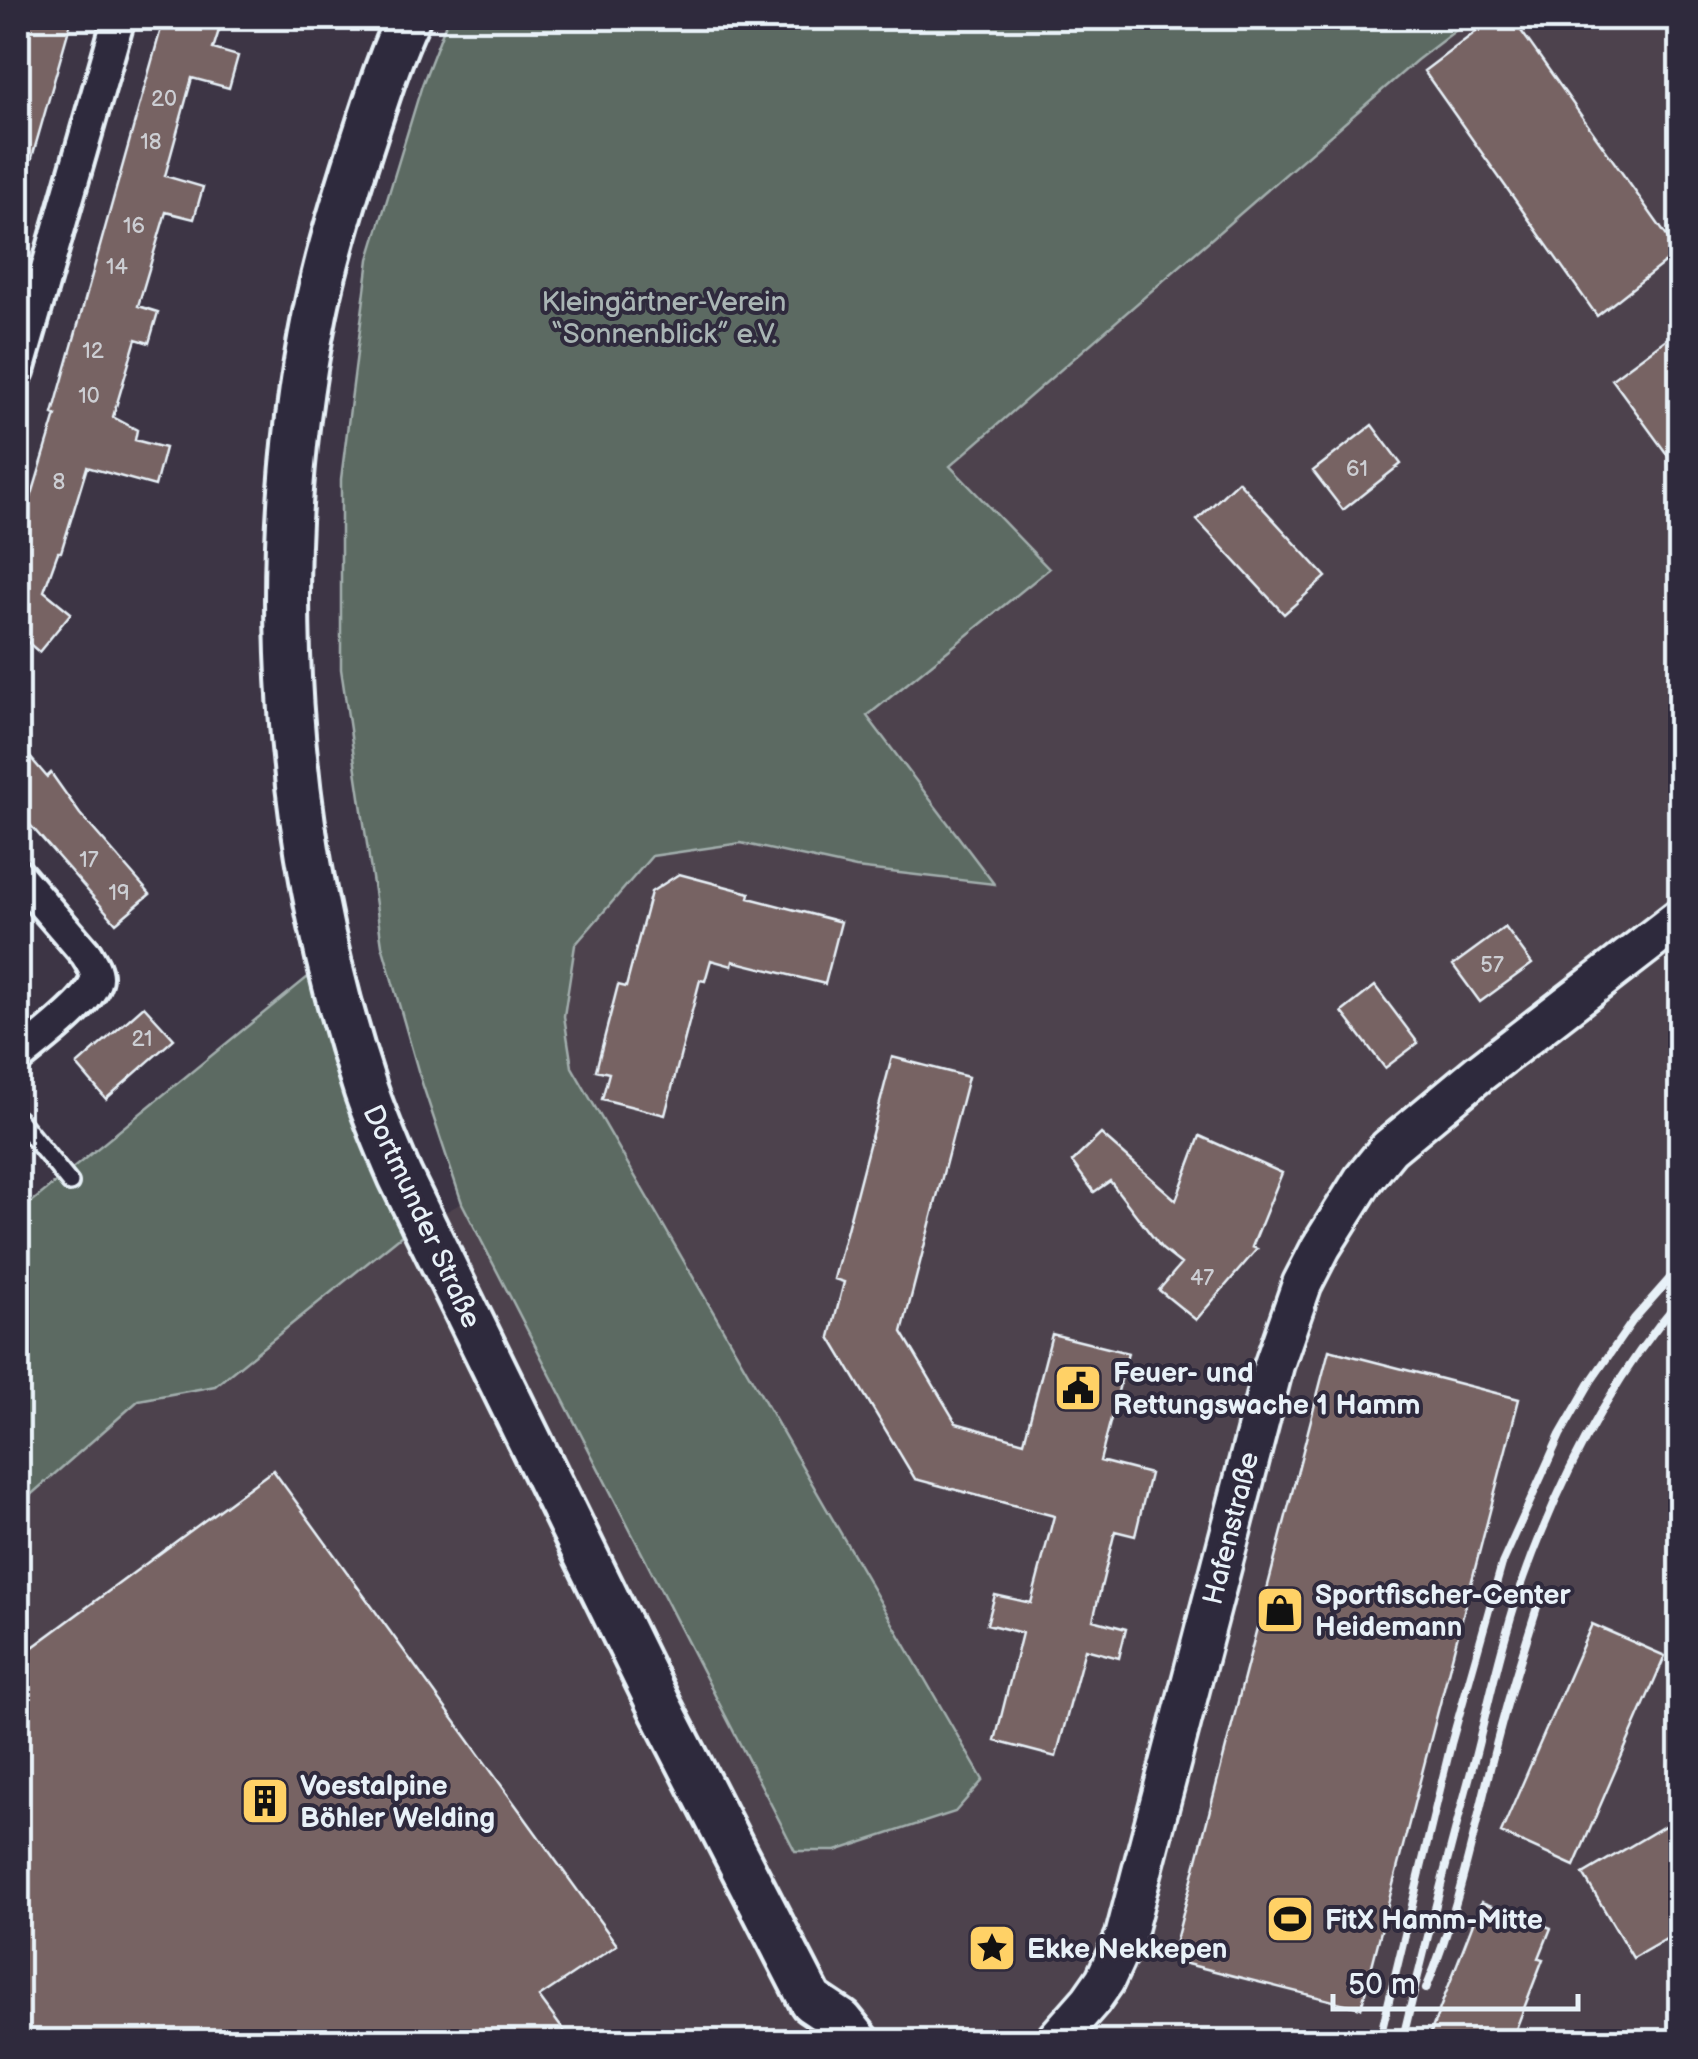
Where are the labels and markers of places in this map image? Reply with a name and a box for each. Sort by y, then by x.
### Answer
place label: Feuer- und Rettungswache 1 Hamm [1113,1357,1420,1422]
public building icon: Feuer- und Rettungswache 1 Hamm [1052,1362,1104,1414]
place label: Sportfischer-Center Heidemann [1315,1579,1571,1644]
shop icon: Sportfischer-Center Heidemann [1254,1584,1306,1636]
place label: Voestalpine Böhler Welding [300,1770,495,1835]
building icon: Voestalpine Böhler Welding [239,1775,291,1827]
sports icon: FitX Hamm-Mitte [1264,1893,1316,1945]
place label: FitX Hamm-Mitte [1325,1904,1543,1937]
place icon: Ekke Nekkepen [966,1922,1018,1974]
place label: Ekke Nekkepen [1027,1933,1227,1966]

